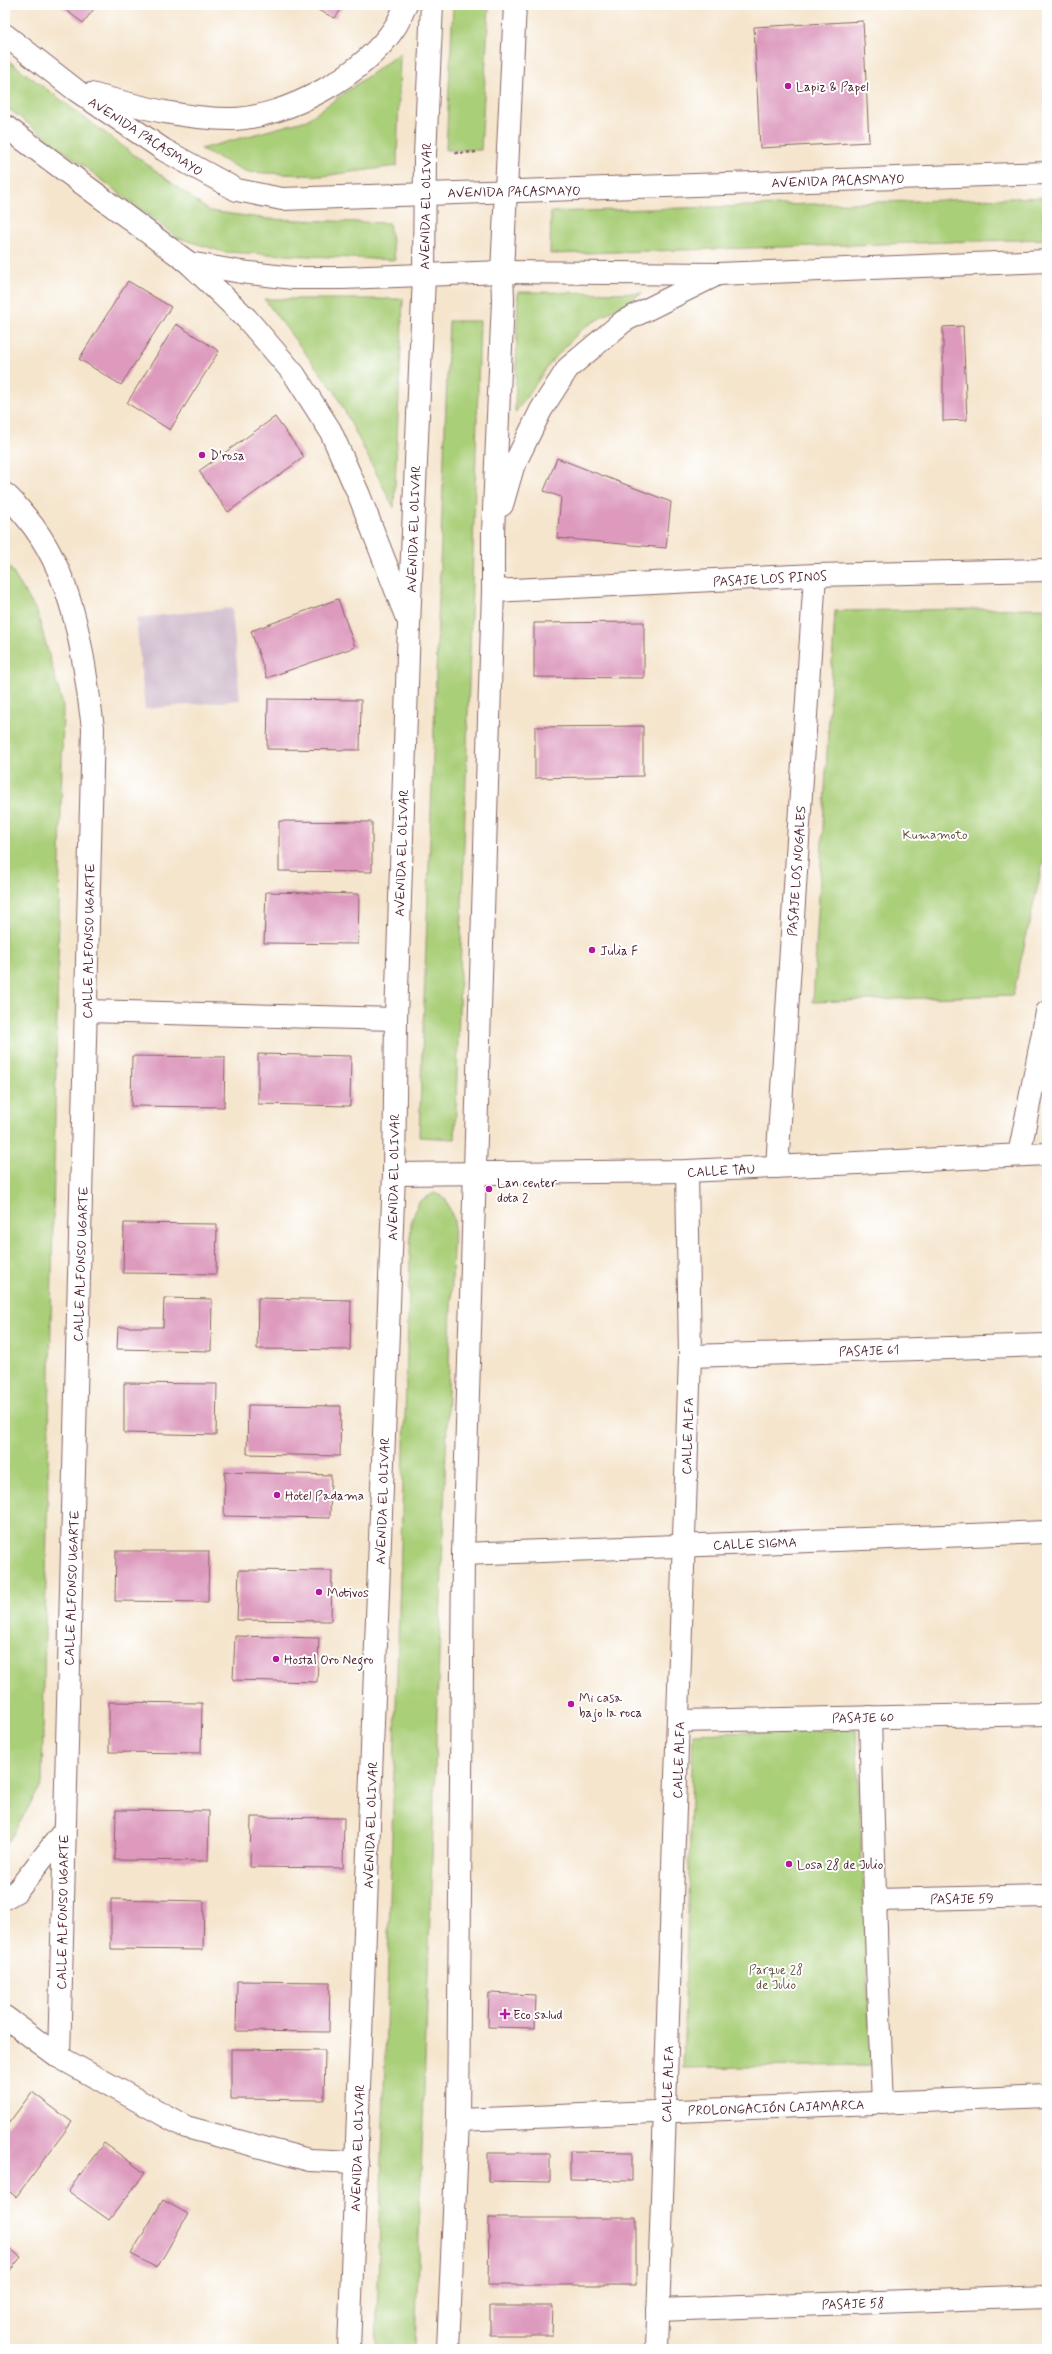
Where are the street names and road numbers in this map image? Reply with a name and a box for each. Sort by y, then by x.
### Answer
street label: AVENIDA PACASMAYO [85,94,206,181]
street label: AVENIDA EL OLIVAR [417,142,436,270]
street label: AVENIDA PACASMAYO [771,171,905,192]
street label: AVENIDA PACASMAYO [447,183,581,202]
street label: AVENIDA EL OLIVAR [404,465,425,593]
street label: PASAJE LOS PINOS [713,568,828,591]
street label: AVENIDA EL OLIVAR [392,789,413,917]
street label: PASAJE LOS NOGALES [784,805,811,937]
street label: CALLE ALFONSO UGARTE [80,863,99,1019]
street label: AVENIDA EL OLIVAR [385,1113,404,1241]
street label: CALLE TAU [687,1161,756,1182]
street label: CALLE ALFONSO UGARTE [70,1186,93,1342]
street label: PASAJE 61 [839,1342,899,1361]
street label: CALLE ALFA [679,1397,698,1475]
street label: AVENIDA EL OLIVAR [373,1437,394,1565]
street label: CALLE ALFONSO UGARTE [61,1510,84,1666]
street label: CALLE SIGMA [713,1535,797,1554]
street label: PASAJE 60 [832,1709,894,1728]
street label: CALLE ALFA [670,1721,689,1799]
street label: AVENIDA EL OLIVAR [361,1761,382,1889]
street label: CALLE ALFONSO UGARTE [54,1834,73,1990]
street label: PASAJE 59 [930,1890,994,1909]
street label: CALLE ALFA [659,2045,678,2123]
street label: AVENIDA EL OLIVAR [348,2084,369,2212]
street label: PROLONGACIÓN CAJAMARCA [687,2097,865,2120]
street label: PASAJE 58 [821,2295,885,2314]

